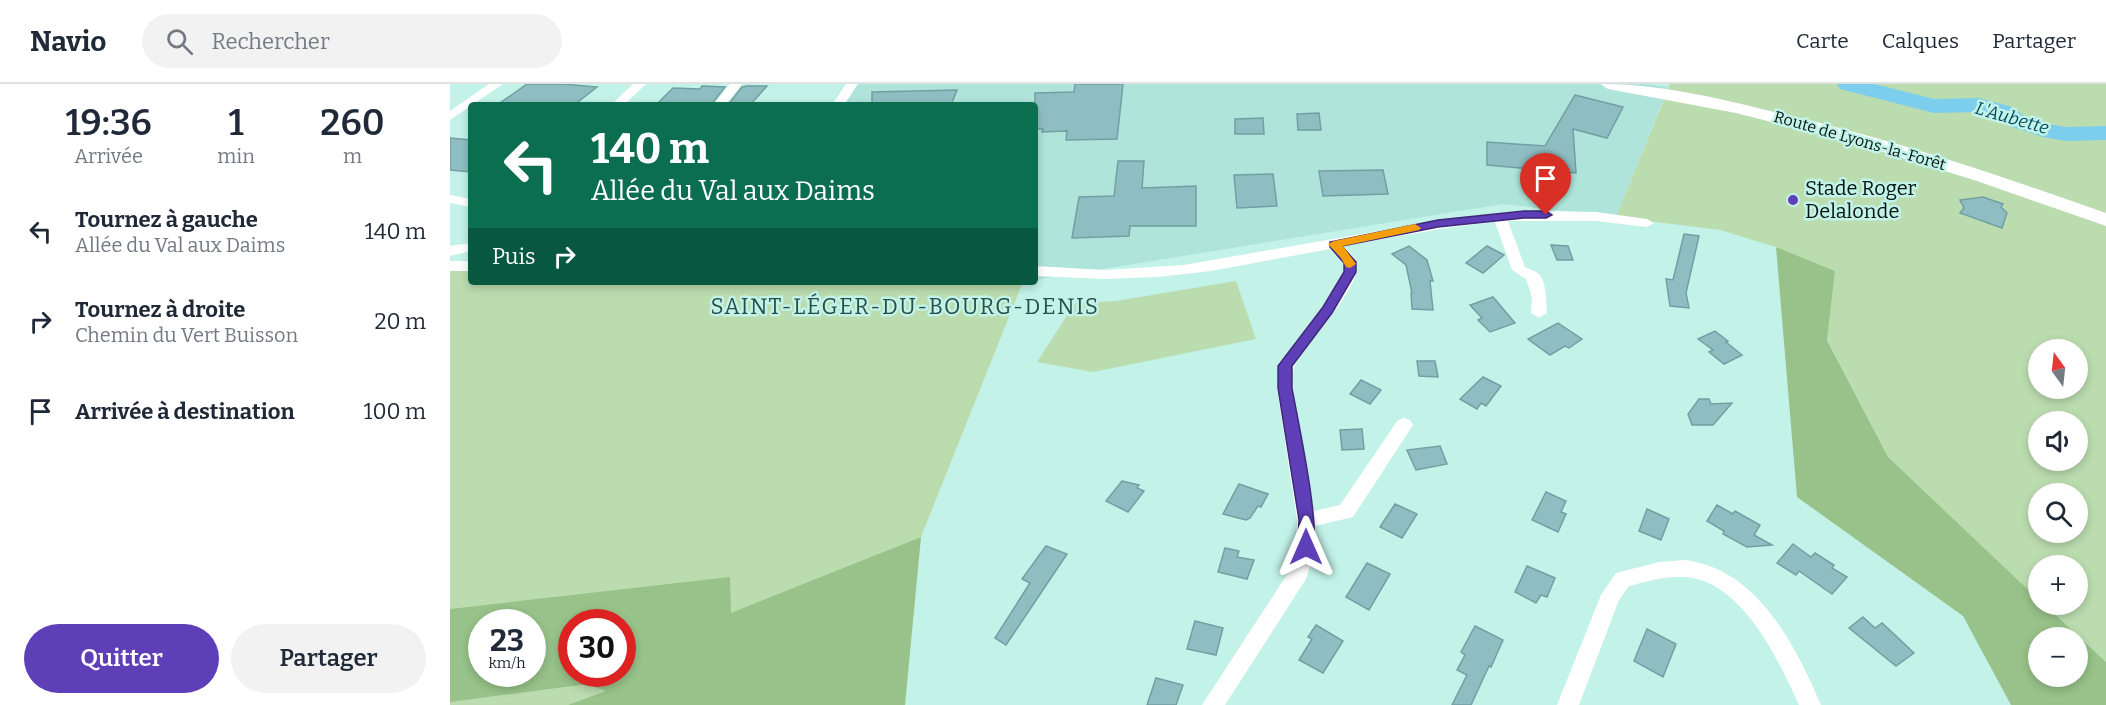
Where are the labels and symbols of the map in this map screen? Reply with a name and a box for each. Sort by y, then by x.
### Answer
water label: L'Aubette [1973,97,2051,139]
street label: Route de Lyons-la-Forêt [1772,107,1948,174]
pin [1520,153,1571,215]
place label: Stade Roger Delalonde [1805,176,1917,223]
marker: Stade Roger Delalonde [1786,193,1800,207]
district label: SAINT-LÉGER-DU-BOURG-DENIS [710,293,1100,320]
north arrow [2028,339,2088,399]
position arrow [1274,515,1338,579]
speed limit sign: 30 [558,609,636,687]

